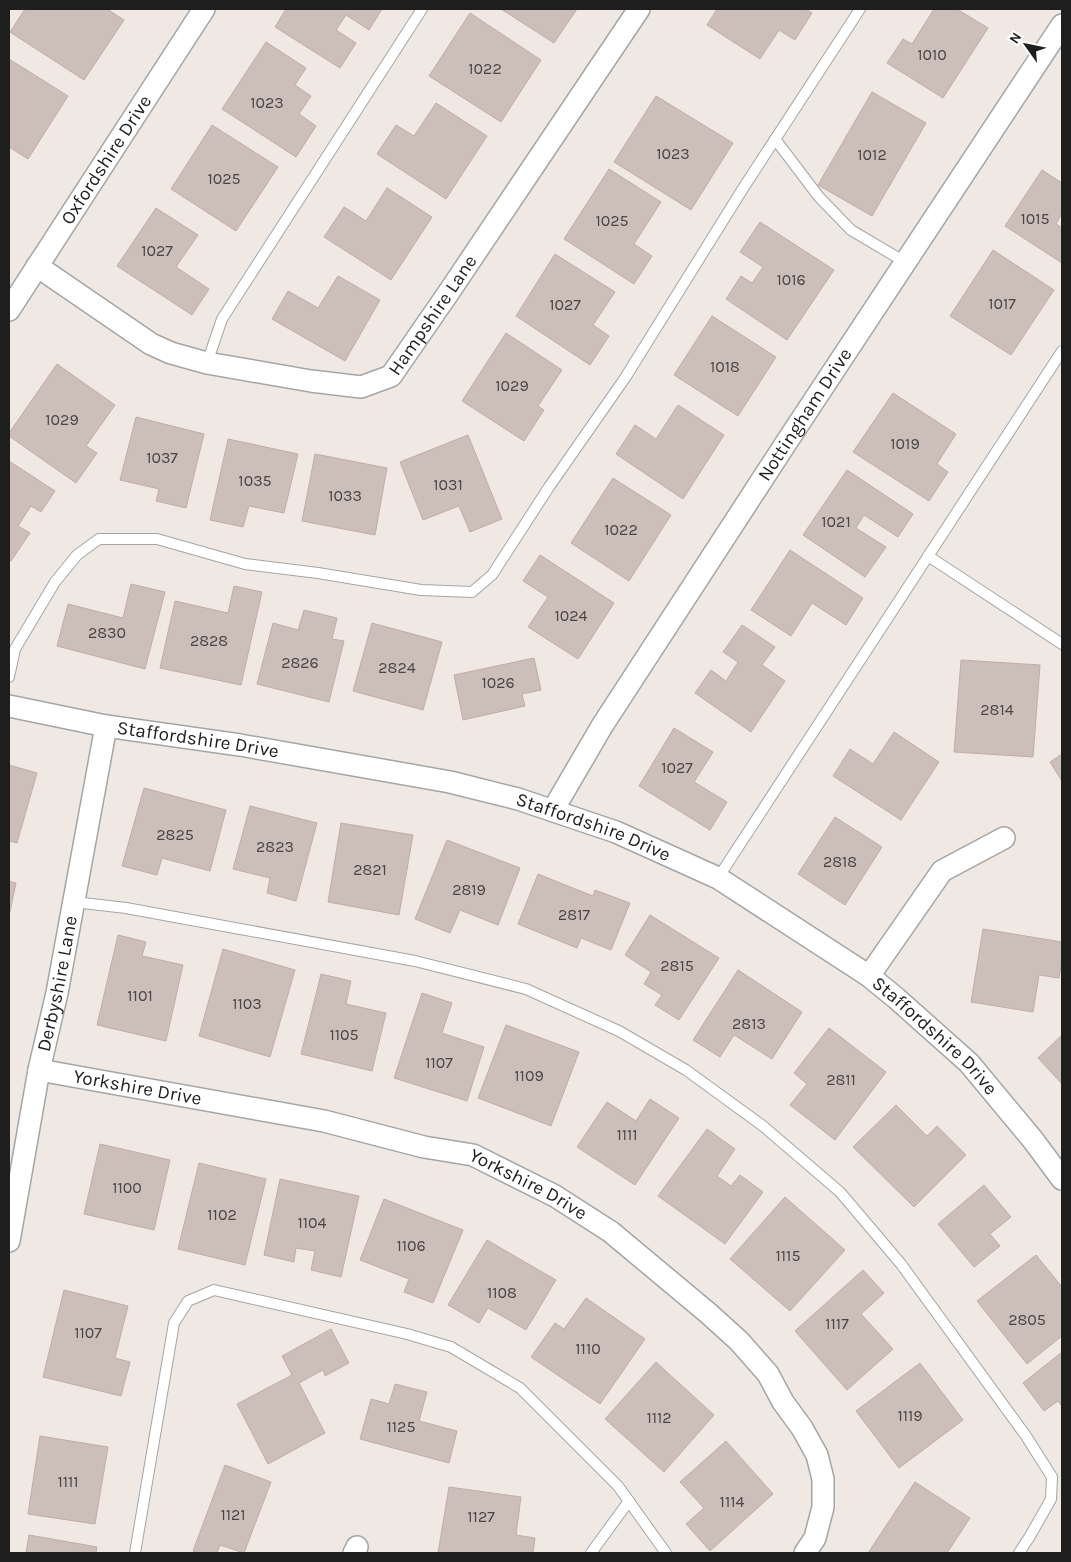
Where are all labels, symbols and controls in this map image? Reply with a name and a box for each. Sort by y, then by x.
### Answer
north arrow [1001,20,1051,70]
text: N [1006,29,1025,47]
house number: 1010 [917,45,947,64]
house number: 1022 [468,59,502,78]
street label: Oxfordshire Drive [56,91,156,229]
house number: 1023 [250,93,284,112]
house number: 1023 [656,144,690,163]
house number: 1012 [857,145,887,164]
house number: 1025 [207,169,241,188]
house number: 1015 [1020,209,1050,228]
house number: 1025 [595,211,629,230]
house number: 1027 [141,241,173,260]
street label: Hampshire Lane [384,251,482,380]
house number: 1016 [776,270,806,289]
house number: 1017 [988,294,1016,313]
house number: 1027 [549,295,581,314]
street label: Nottingham Drive [753,344,857,485]
house number: 1018 [710,357,740,376]
house number: 1029 [495,376,529,395]
house number: 1029 [45,410,79,429]
house number: 1019 [890,434,920,453]
house number: 1037 [146,448,178,467]
house number: 1035 [238,471,272,490]
house number: 1031 [433,475,463,494]
house number: 1033 [328,486,362,505]
house number: 1021 [821,512,851,531]
house number: 1022 [604,520,638,539]
house number: 1024 [555,606,588,625]
house number: 2830 [88,623,126,642]
house number: 2828 [190,631,228,650]
house number: 2826 [281,653,319,672]
house number: 2824 [378,658,416,677]
house number: 1026 [481,673,515,692]
house number: 2814 [980,700,1014,719]
street label: Staffordshire Drive [116,717,281,763]
house number: 1027 [661,758,693,777]
street label: Staffordshire Drive [513,788,674,866]
house number: 2825 [156,825,194,844]
house number: 2823 [256,837,294,856]
house number: 2818 [823,852,857,871]
house number: 2821 [353,860,387,879]
house number: 2819 [452,880,486,899]
house number: 2817 [558,905,590,924]
street label: Derbyshire Lane [33,914,82,1054]
house number: 2815 [660,956,694,975]
street label: Staffordshire Drive [868,972,1002,1099]
house number: 1101 [127,986,153,1005]
house number: 1103 [232,994,262,1013]
house number: 2813 [732,1014,766,1033]
house number: 1105 [329,1025,359,1044]
house number: 1107 [425,1053,453,1072]
street label: Yorkshire Drive [72,1065,203,1110]
house number: 1109 [514,1066,544,1085]
house number: 2811 [826,1070,856,1089]
house number: 1111 [616,1125,638,1144]
street label: Yorkshire Drive [466,1144,591,1225]
house number: 1100 [112,1178,142,1197]
house number: 1102 [207,1205,237,1224]
house number: 1104 [297,1213,327,1232]
house number: 1106 [396,1236,426,1255]
house number: 1115 [776,1246,800,1265]
house number: 1108 [487,1283,517,1302]
house number: 2805 [1008,1310,1046,1329]
house number: 1117 [825,1314,849,1333]
house number: 1107 [74,1323,102,1342]
house number: 1110 [575,1339,601,1358]
house number: 1119 [897,1406,923,1425]
house number: 1112 [646,1408,672,1427]
house number: 1125 [387,1417,415,1436]
house number: 1111 [57,1472,79,1491]
house number: 1114 [720,1492,744,1511]
house number: 1121 [220,1505,246,1524]
house number: 1127 [467,1507,495,1526]

